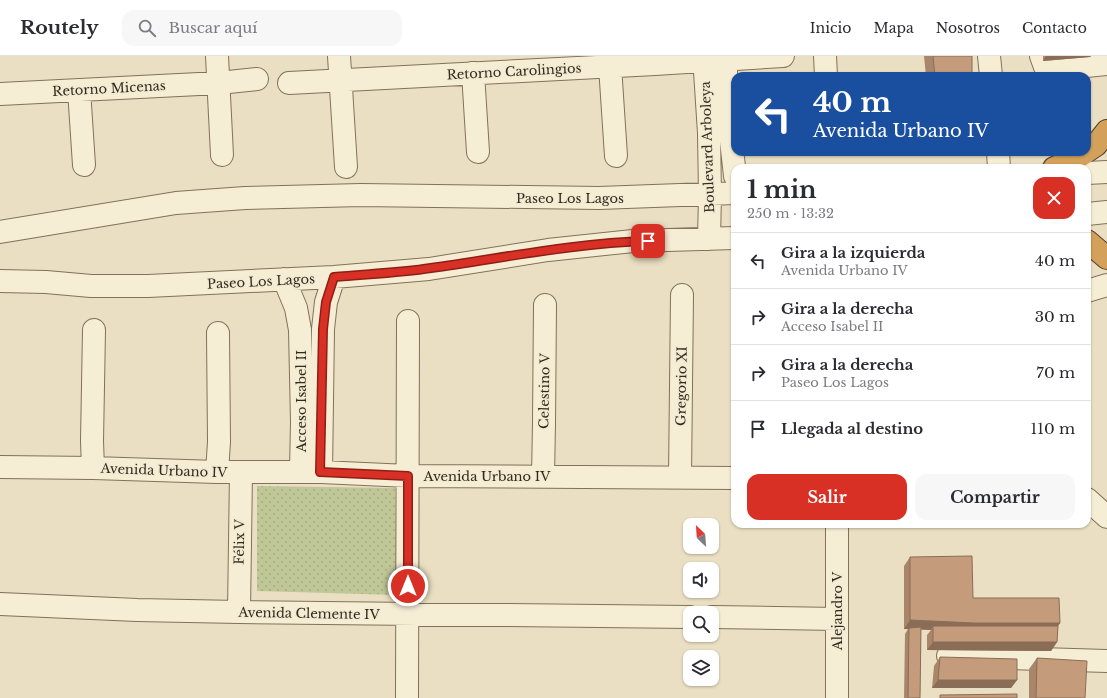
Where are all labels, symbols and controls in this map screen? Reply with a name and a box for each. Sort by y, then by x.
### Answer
search box [122,10,402,46]
text: Routely [20,16,98,39]
icon: search [136,17,158,39]
text: Buscar aquí [168,18,257,37]
text: Inicio [810,19,851,37]
text: Mapa [873,19,914,37]
text: Nosotros [936,19,1000,37]
text: Contacto [1022,19,1087,37]
street label: Retorno Carolingios [446,59,582,84]
street label: Retorno Micenas [52,77,166,100]
street label: Boulevard Arboleya [697,80,718,213]
text: 40 m [813,85,891,120]
icon: left [747,88,799,140]
text: Avenida Urbano IV [813,120,989,142]
text: 1 min [747,175,817,204]
button: close [1033,177,1075,219]
street label: Paseo Los Lagos [516,190,624,207]
text: 250 m · 13:32 [747,205,834,222]
pin [631,224,665,258]
icon: arrive [637,230,659,252]
text: Gira a la izquierda [781,243,925,262]
icon: left [747,250,769,272]
text: 40 m [1035,251,1075,270]
text: Avenida Urbano IV [781,262,908,279]
street label: Paseo Los Lagos [207,270,315,293]
text: Gira a la derecha [781,299,913,318]
icon: right [747,306,769,328]
text: 30 m [1035,307,1075,326]
text: Acceso Isabel II [781,318,883,335]
street label: Gregorio XI [672,346,691,426]
street label: Acceso Isabel II [293,350,310,453]
street label: Celestino V [535,352,554,429]
text: Gira a la derecha [781,355,913,374]
icon: right [747,362,769,384]
text: 70 m [1036,363,1075,382]
text: Paseo Los Lagos [781,374,889,391]
icon: arrive [747,418,769,440]
text: Llegada al destino [781,419,923,438]
text: 110 m [1031,419,1075,438]
street label: Avenida Urbano IV [99,460,228,481]
street label: Avenida Urbano IV [423,468,551,485]
button: Salir [747,474,907,520]
button: Compartir [915,474,1075,520]
street label: Félix V [231,518,248,565]
north arrow [683,518,719,554]
map controls [683,518,719,686]
button: sound [683,562,719,598]
position arrow [387,565,429,607]
street label: Alejandro V [829,571,846,651]
street label: Avenida Clemente IV [237,604,381,623]
button: search [683,606,719,642]
button: layers [683,650,719,686]

